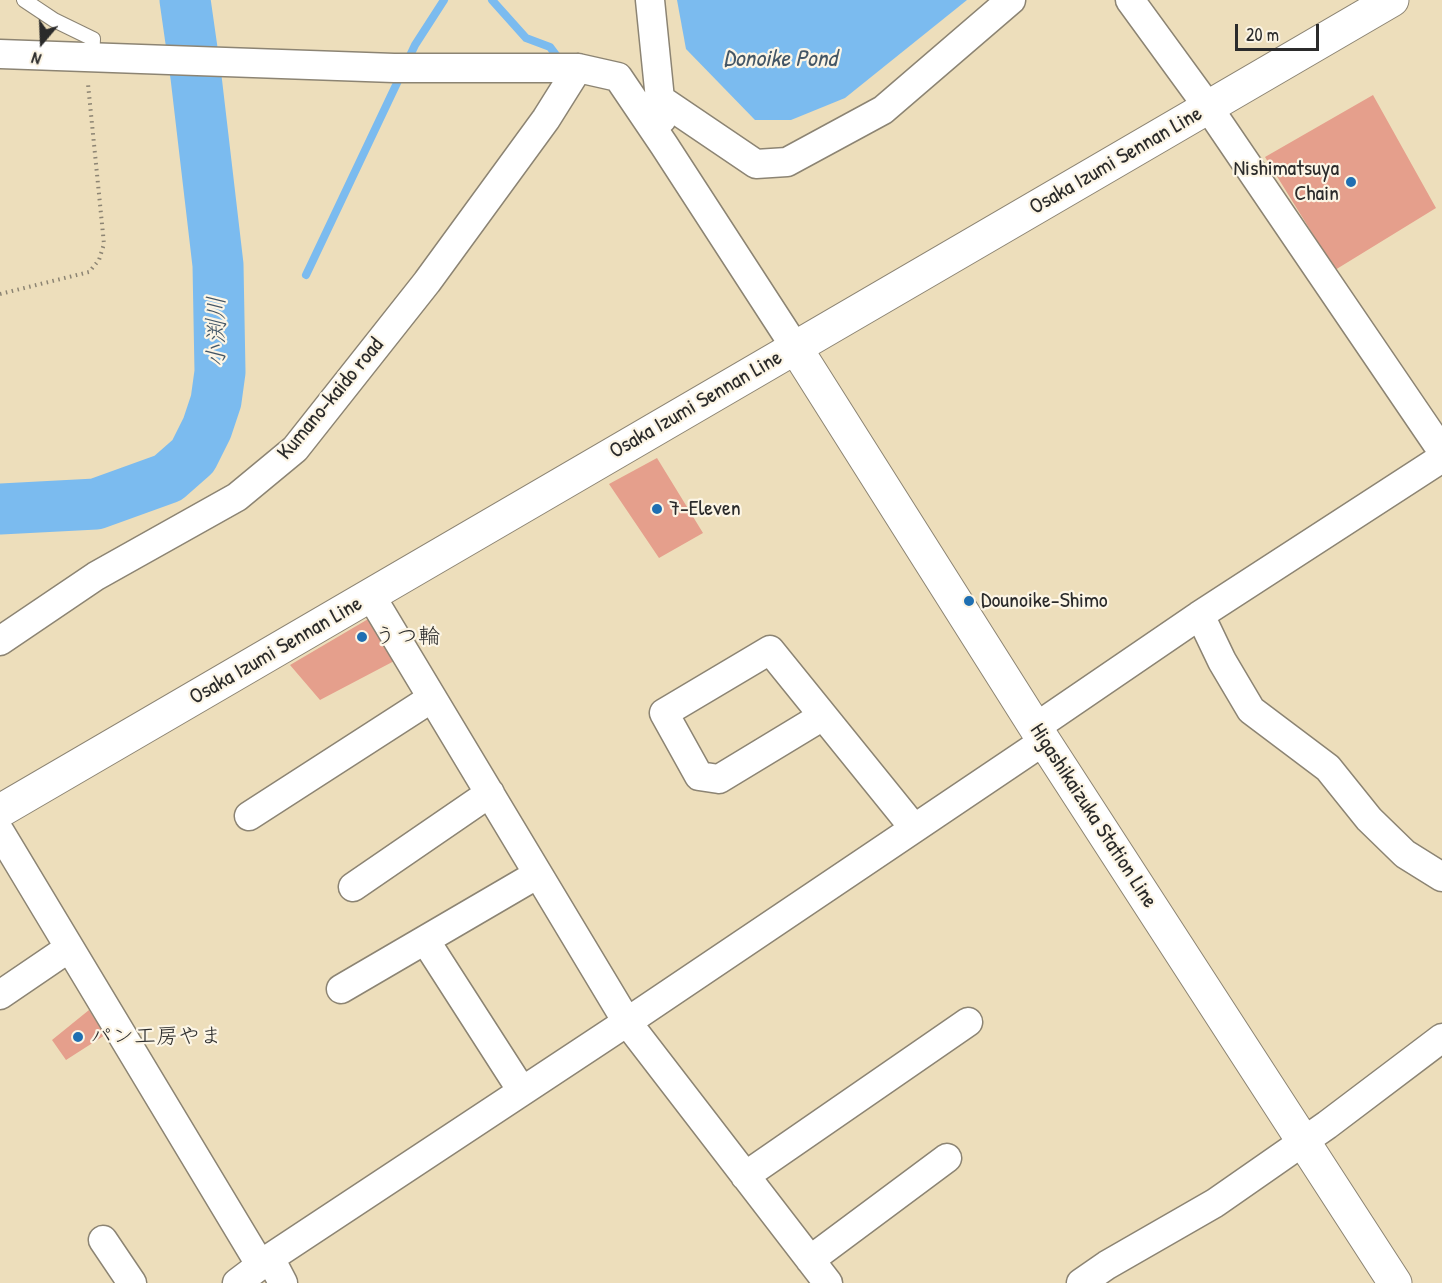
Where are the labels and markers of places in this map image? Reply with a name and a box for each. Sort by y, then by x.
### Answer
place label: Nishimatsuya Chain [1233,156,1339,208]
marker: Nishimatsuya Chain [1344,175,1358,189]
place label: 7-Eleven [669,496,741,522]
marker: 7-Eleven [650,502,664,516]
place label: Dounoike-Shimo [981,588,1108,614]
marker: Dounoike-Shimo [962,594,976,608]
place label: うつ輪 [374,624,440,650]
marker: うつ輪 [355,630,369,644]
place label: パン工房やま [90,1024,222,1050]
marker: パン工房やま [71,1030,85,1044]

